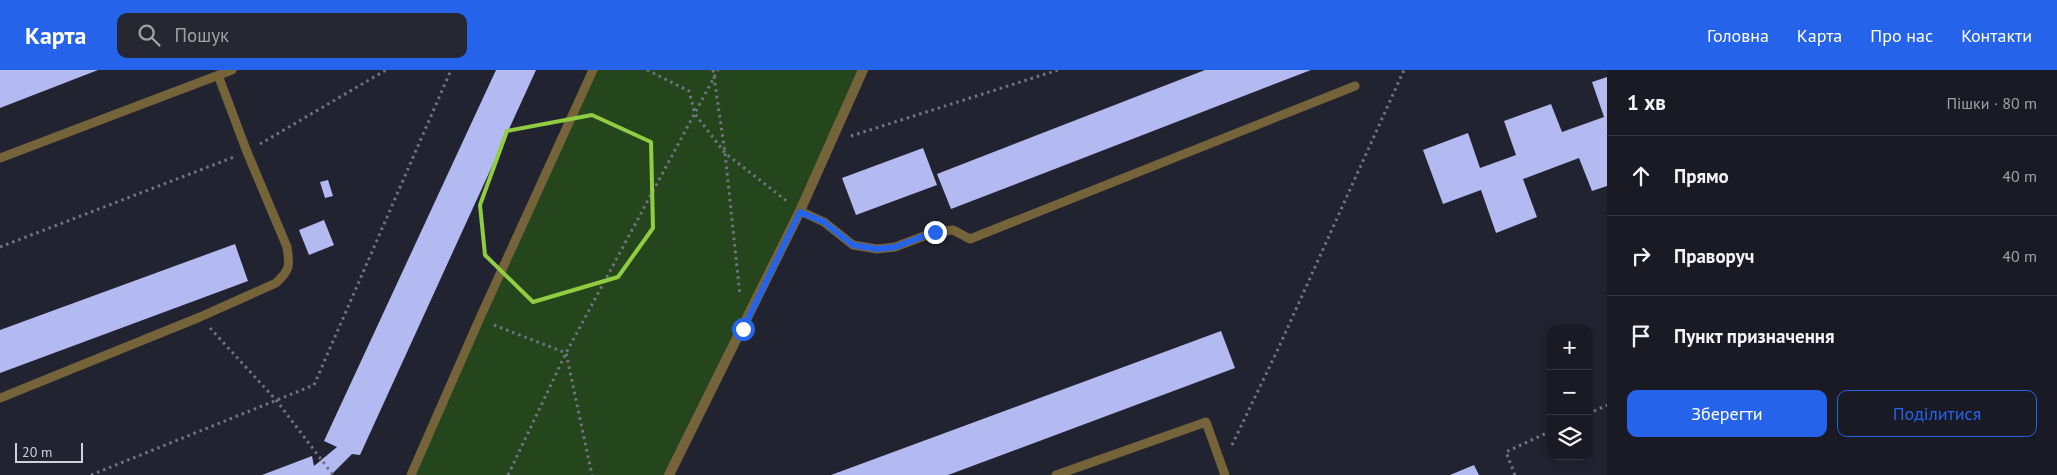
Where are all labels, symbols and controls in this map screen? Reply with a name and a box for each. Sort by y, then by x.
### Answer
search box [117,13,467,58]
text: Карта [25,20,87,51]
icon: search [135,21,163,49]
text: Пошук [175,23,229,47]
text: Головна [1707,24,1769,47]
text: Карта [1797,24,1842,47]
text: Про нас [1870,24,1933,47]
text: Контакти [1961,24,2032,47]
text: 1 хв [1627,89,1666,116]
text: Пішки · 80 m [1946,93,2037,113]
icon: ahead [1627,162,1655,190]
text: Прямо [1674,164,1729,188]
text: 40 m [2002,166,2037,186]
route end [924,221,947,244]
icon: right [1627,242,1655,270]
text: Праворуч [1674,244,1754,268]
text: 40 m [2002,246,2037,266]
route start [732,318,755,341]
icon: arrive [1627,322,1655,350]
text: Пункт призначення [1674,324,1835,348]
map controls [1547,325,1592,460]
button: + [1547,325,1592,370]
button: − [1547,370,1592,415]
button: Зберегти [1627,390,1827,437]
button: Поділитися [1837,390,2037,437]
button: layers [1547,415,1592,460]
scale bar [15,440,82,463]
text: 20 m [22,443,52,461]

